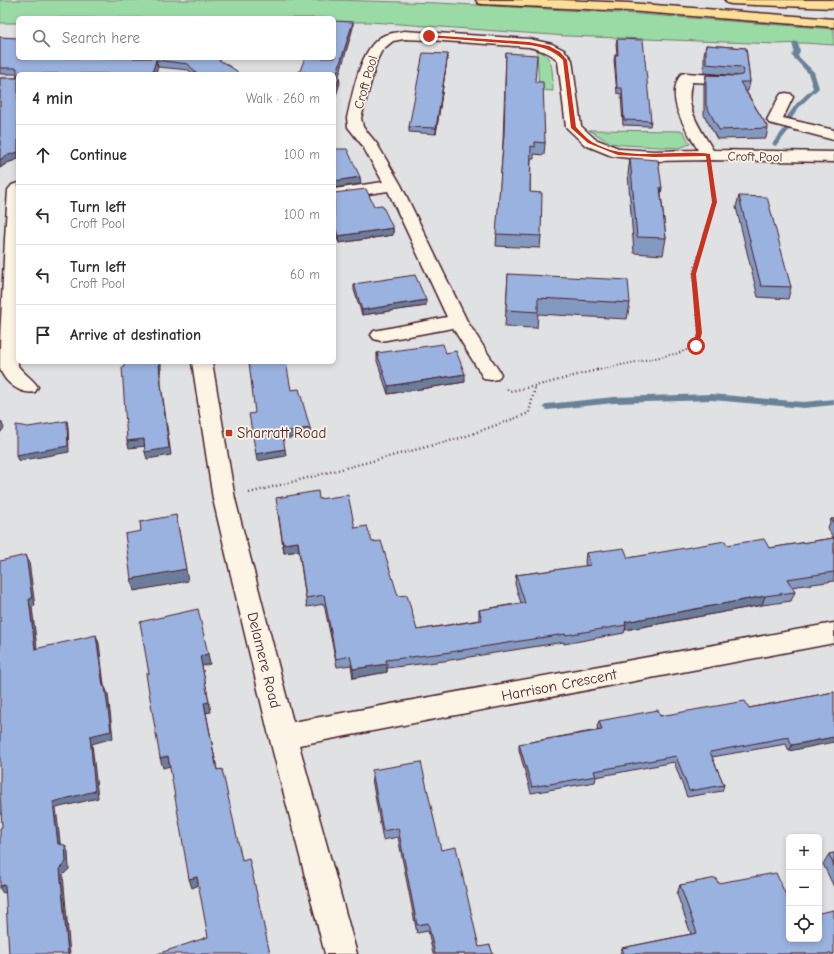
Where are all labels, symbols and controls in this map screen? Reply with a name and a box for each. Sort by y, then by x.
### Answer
search box [16,16,336,60]
icon: search [30,27,52,49]
route end [420,27,438,45]
text: Search here [62,29,140,47]
street label: Croft Pool [351,54,380,111]
text: 4 min [32,89,73,108]
text: Walk · 260 m [246,91,320,106]
icon: ahead [32,144,54,166]
text: Continue [70,146,127,164]
text: 100 m [284,147,320,162]
street label: Croft Pool [727,149,783,164]
text: Turn left [70,198,126,216]
icon: left [32,204,54,226]
text: 100 m [284,207,320,222]
text: Croft Pool [70,216,125,231]
text: Turn left [70,258,126,276]
icon: left [32,264,54,286]
text: 60 m [290,267,320,282]
text: Croft Pool [70,276,125,291]
icon: arrive [32,324,54,346]
text: Arrive at destination [70,326,201,344]
route start [687,337,705,355]
place label: Sharratt Road [237,424,326,442]
marker: Sharratt Road [224,428,234,438]
street label: Delamere Road [243,610,285,710]
street label: Harrison Crescent [500,665,619,705]
map controls [786,834,822,942]
button: + [786,834,822,870]
button: − [786,870,822,906]
button: locate [786,906,822,942]

